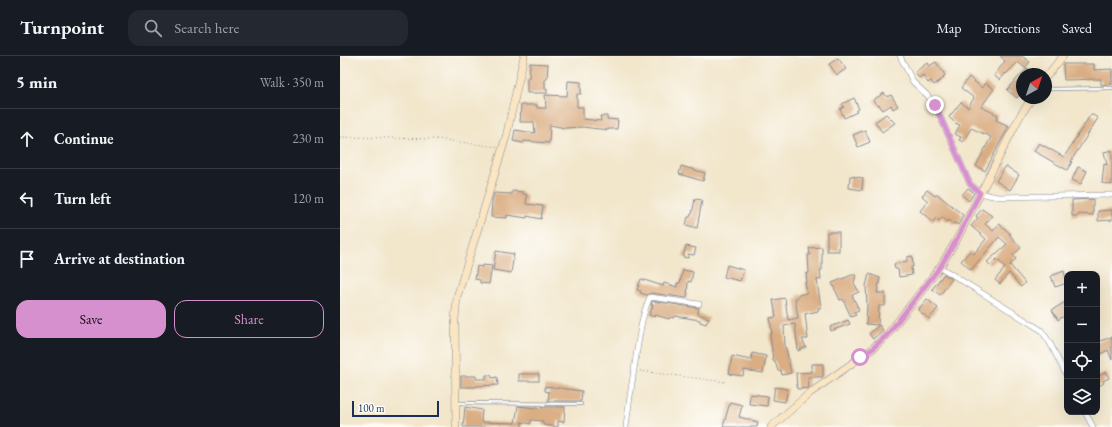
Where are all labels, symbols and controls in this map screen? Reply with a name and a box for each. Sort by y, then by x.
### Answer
search box [128,10,408,46]
text: Turnpoint [20,15,104,40]
icon: search [142,17,164,39]
text: Search here [174,18,239,37]
text: Map [936,19,962,37]
text: Directions [984,19,1040,37]
text: Saved [1062,19,1092,37]
north arrow [1016,68,1052,104]
text: 5 min [16,71,57,93]
text: Walk · 350 m [260,74,324,91]
route end [926,96,944,114]
icon: ahead [16,128,38,150]
text: Continue [54,129,114,148]
text: 230 m [293,130,324,147]
icon: left [16,188,38,210]
text: Turn left [54,189,111,208]
text: 120 m [293,190,324,207]
icon: arrive [16,248,38,270]
text: Arrive at destination [54,249,185,268]
map controls [1064,271,1100,415]
button: + [1064,271,1100,307]
button: Save [16,300,166,338]
button: Share [174,300,324,338]
button: − [1064,307,1100,343]
button: locate [1064,343,1100,379]
route start [851,348,869,366]
button: layers [1064,379,1100,415]
scale bar [352,399,439,418]
text: 100 m [358,401,385,415]

